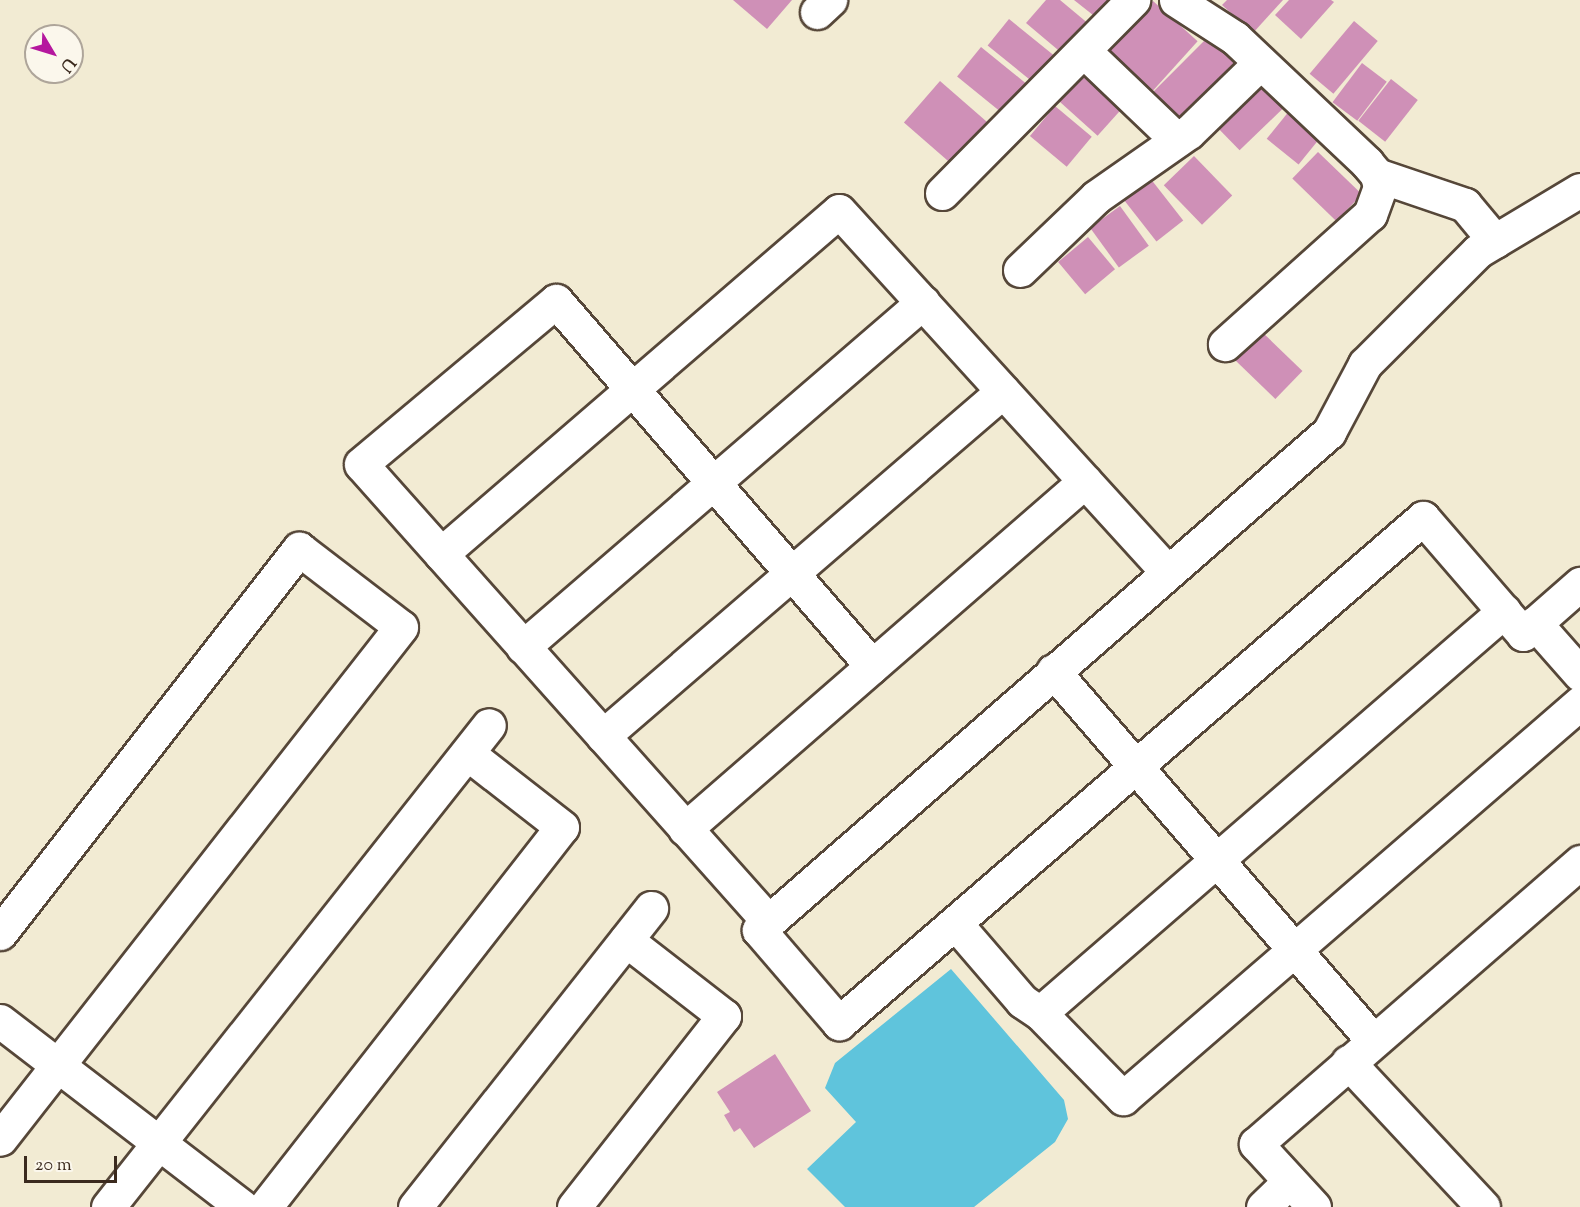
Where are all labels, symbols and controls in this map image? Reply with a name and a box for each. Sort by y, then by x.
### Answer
north arrow [24,24,84,84]
text: U [54,52,80,76]
scale bar [27,1144,120,1182]
text: 20 m [35,1153,72,1179]

